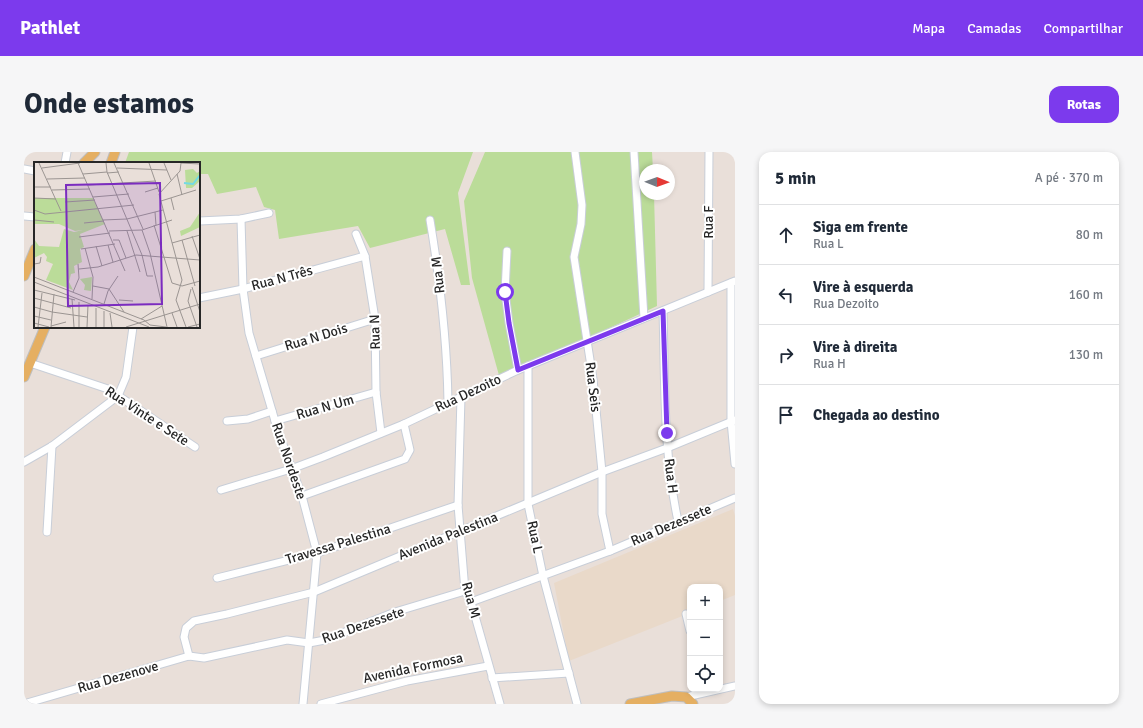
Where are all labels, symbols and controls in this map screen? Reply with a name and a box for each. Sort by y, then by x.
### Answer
text: Pathlet [20,16,80,40]
text: Mapa [912,20,945,37]
text: Camadas [967,20,1021,37]
text: Compartilhar [1043,20,1123,37]
button: Rotas [1049,86,1119,123]
text: Onde estamos [24,87,194,121]
inset map [34,162,200,328]
north arrow [639,164,675,200]
text: 5 min [775,168,816,189]
text: A pé · 370 m [1035,170,1103,186]
street label: Rua F [700,205,717,239]
text: Siga em frente [813,218,908,236]
icon: ahead [775,224,797,246]
text: 80 m [1076,227,1103,243]
text: Rua L [813,236,844,252]
street label: Rua M [428,256,448,294]
street label: Rua N Três [249,262,315,294]
text: Vire à esquerda [813,278,913,296]
route start [496,283,514,301]
icon: left [775,284,797,306]
text: 160 m [1069,287,1103,303]
text: Rua Dezoito [813,296,879,312]
street label: Rua N [366,314,384,350]
street label: Rua N Dois [283,319,349,355]
text: Vire à direita [813,338,897,356]
icon: right [775,344,797,366]
text: 130 m [1069,347,1103,363]
text: Rua H [813,356,846,372]
street label: Rua Seis [581,361,605,413]
street label: Rua Dezoito [432,370,504,416]
street label: Rua Vinte e Sete [102,382,192,450]
street label: Rua N Um [294,391,356,423]
icon: arrive [775,404,797,426]
text: Chegada ao destino [813,406,940,424]
street label: Rua Nordeste [268,420,310,502]
route end [658,424,676,442]
street label: Rua H [660,457,682,495]
street label: Rua Dezessete [628,500,714,550]
street label: Avenida Palestina [396,508,500,564]
street label: Rua L [523,519,547,555]
street label: Travessa Palestina [283,520,393,568]
street label: Rua M [458,580,484,620]
map controls [687,584,723,692]
button: + [687,584,723,620]
street label: Rua Dezessete [320,603,406,647]
button: − [687,620,723,656]
street label: Avenida Formosa [362,649,464,687]
button: locate [687,656,723,692]
street label: Rua Dezenove [76,657,160,697]

